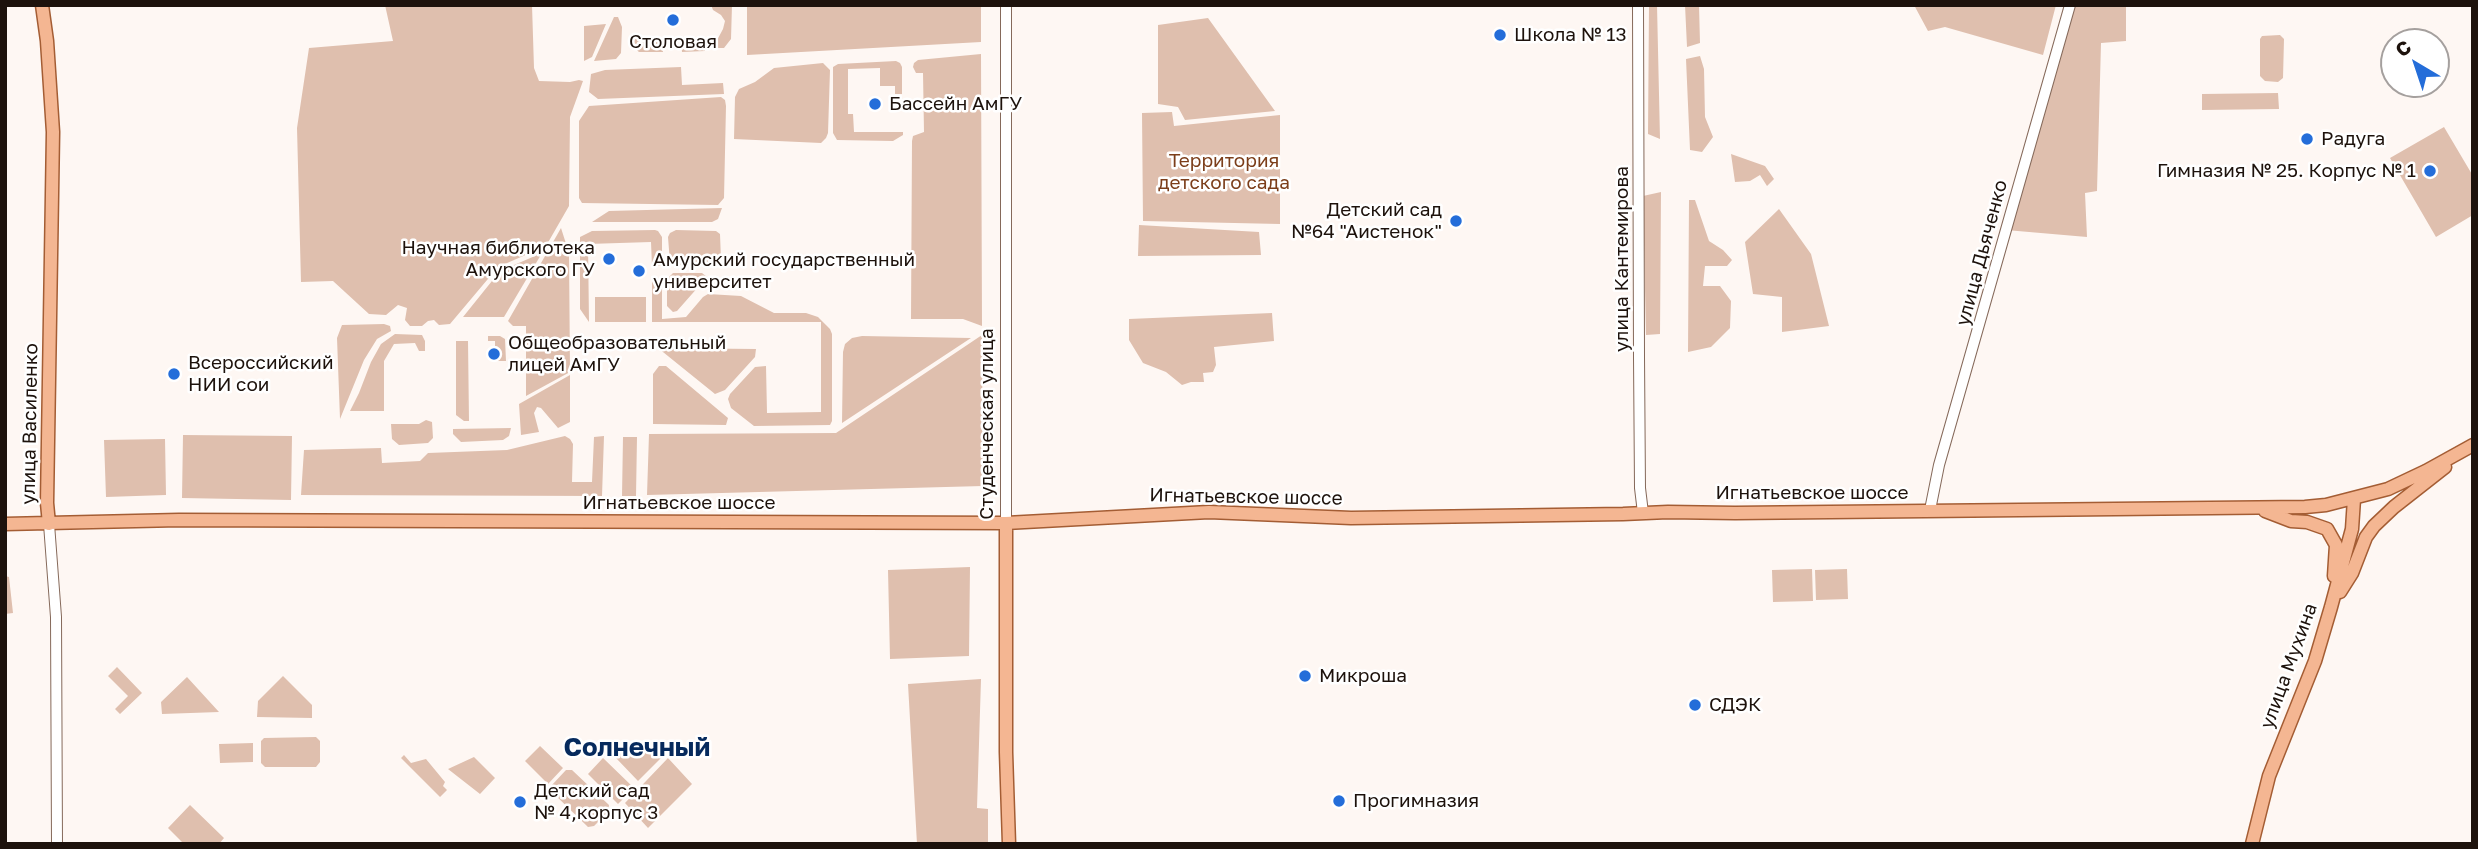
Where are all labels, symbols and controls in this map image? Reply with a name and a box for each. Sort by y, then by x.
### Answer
marker: Столовая [665,12,681,28]
place label: Школа № 13 [1514,24,1627,46]
marker: Школа № 13 [1492,27,1508,43]
north arrow [2380,28,2450,98]
place label: Столовая [629,31,717,53]
text: С [2390,35,2415,61]
place label: Бассейн АмГУ [889,93,1022,115]
marker: Бассейн АмГУ [867,96,883,112]
place label: Радуга [2321,128,2385,150]
marker: Радуга [2299,131,2315,147]
park label: Территория детского сада [1158,150,1290,194]
place label: Гимназия № 25. Корпус № 1 [2157,160,2416,182]
marker: Гимназия № 25. Корпус № 1 [2422,163,2438,179]
street label: улица Кантемирова [1611,166,1633,352]
street label: улица Дьяченко [1952,178,2012,328]
place label: Детский сад №64 "Аистенок" [1291,199,1442,243]
marker: Детский сад №64 "Аистенок" [1448,213,1464,229]
place label: Научная библиотека Амурского ГУ [401,237,595,281]
place label: Амурский государственный университет [653,249,915,293]
marker: Научная библиотека Амурского ГУ [601,251,617,267]
marker: Амурский государственный университет [631,263,647,279]
street label: Студенческая улица [976,328,998,520]
place label: Общеобразовательный лицей АмГУ [508,332,726,376]
street label: улица Василенко [17,343,43,505]
marker: Общеобразовательный лицей АмГУ [486,346,502,362]
place label: Всероссийский НИИ сои [188,352,334,396]
marker: Всероссийский НИИ сои [166,366,182,382]
street label: Игнатьевское шоссе [1715,482,1909,504]
street label: Игнатьевское шоссе [1149,484,1343,510]
street label: Игнатьевское шоссе [582,492,776,514]
street label: улица Мухина [2256,600,2322,732]
place label: Микроша [1319,665,1407,687]
marker: Микроша [1297,668,1313,684]
place label: СДЭК [1709,694,1761,716]
marker: СДЭК [1687,697,1703,713]
district label: Солнечный [564,732,710,764]
place label: Детский сад № 4,корпус 3 [534,780,658,824]
place label: Прогимназия [1353,790,1479,812]
marker: Прогимназия [1331,793,1347,809]
marker: Детский сад № 4,корпус 3 [512,794,528,810]

